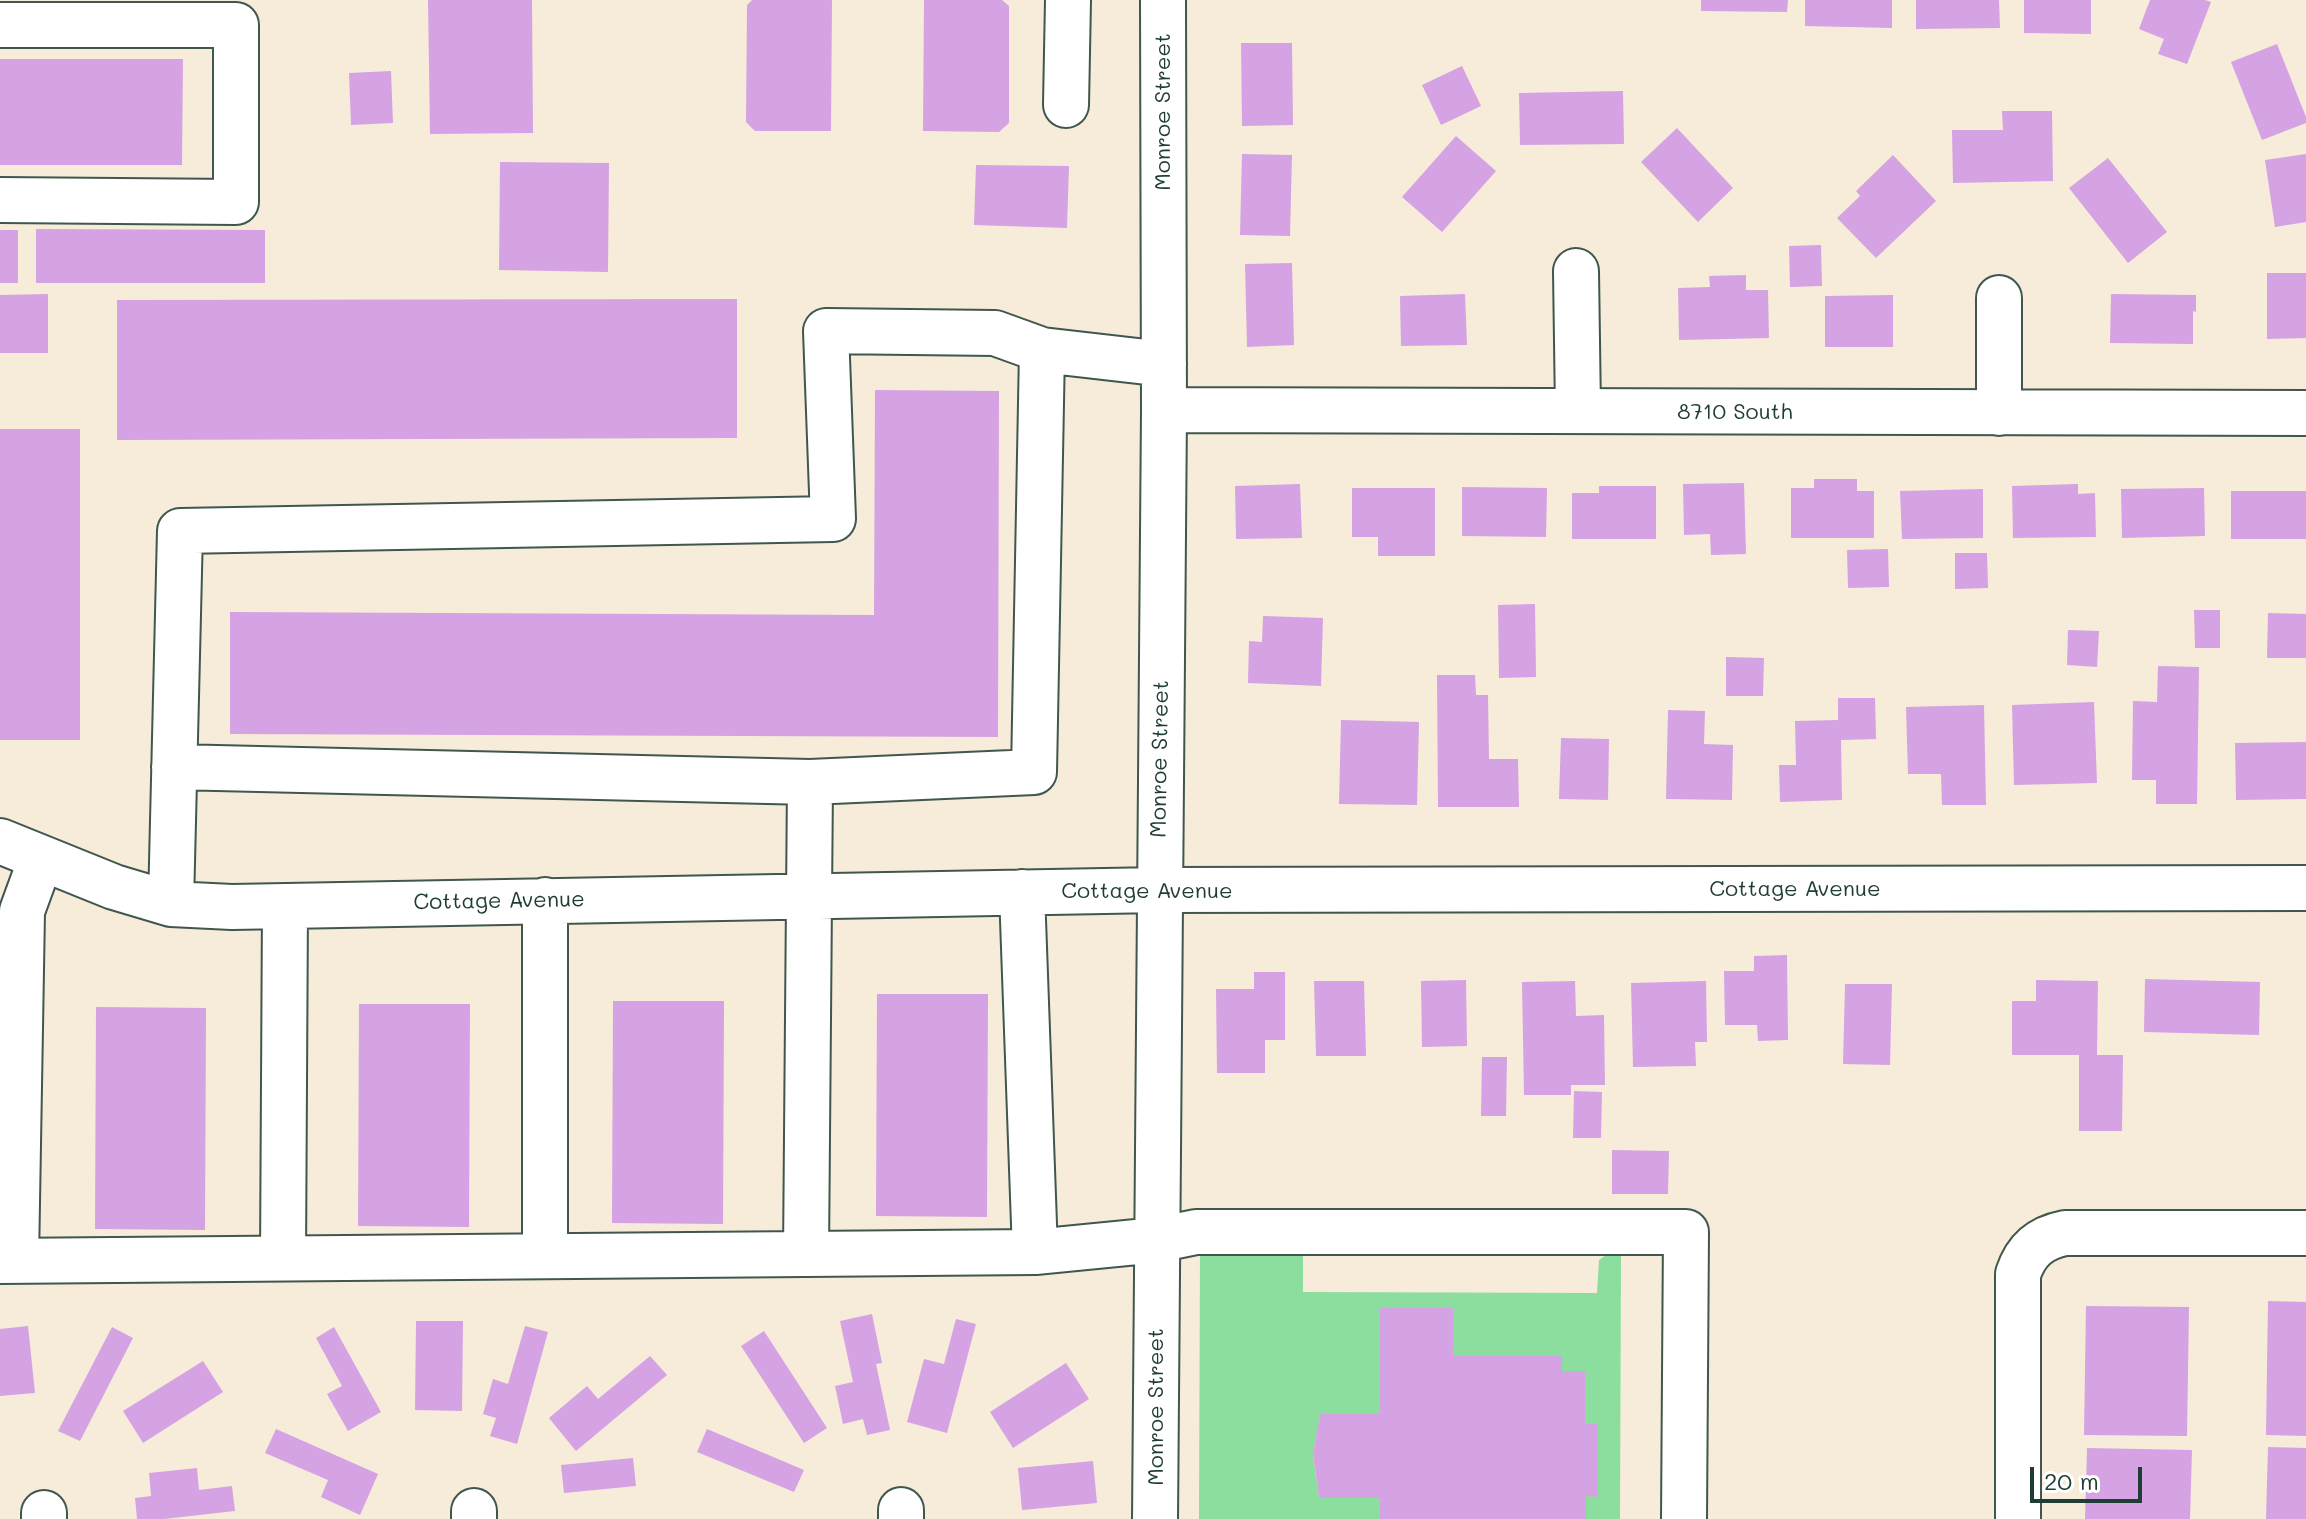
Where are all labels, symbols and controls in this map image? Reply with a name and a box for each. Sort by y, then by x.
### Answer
street label: Monroe Street [1150,33,1176,191]
street label: 8710 South [1677,399,1793,425]
street label: Monroe Street [1145,680,1175,838]
street label: Cottage Avenue [1709,876,1881,902]
street label: Cottage Avenue [1061,878,1233,904]
street label: Cottage Avenue [413,886,585,916]
street label: Monroe Street [1143,1328,1169,1486]
scale bar [2034,1451,2146,1501]
text: 20 m [2044,1465,2099,1496]

